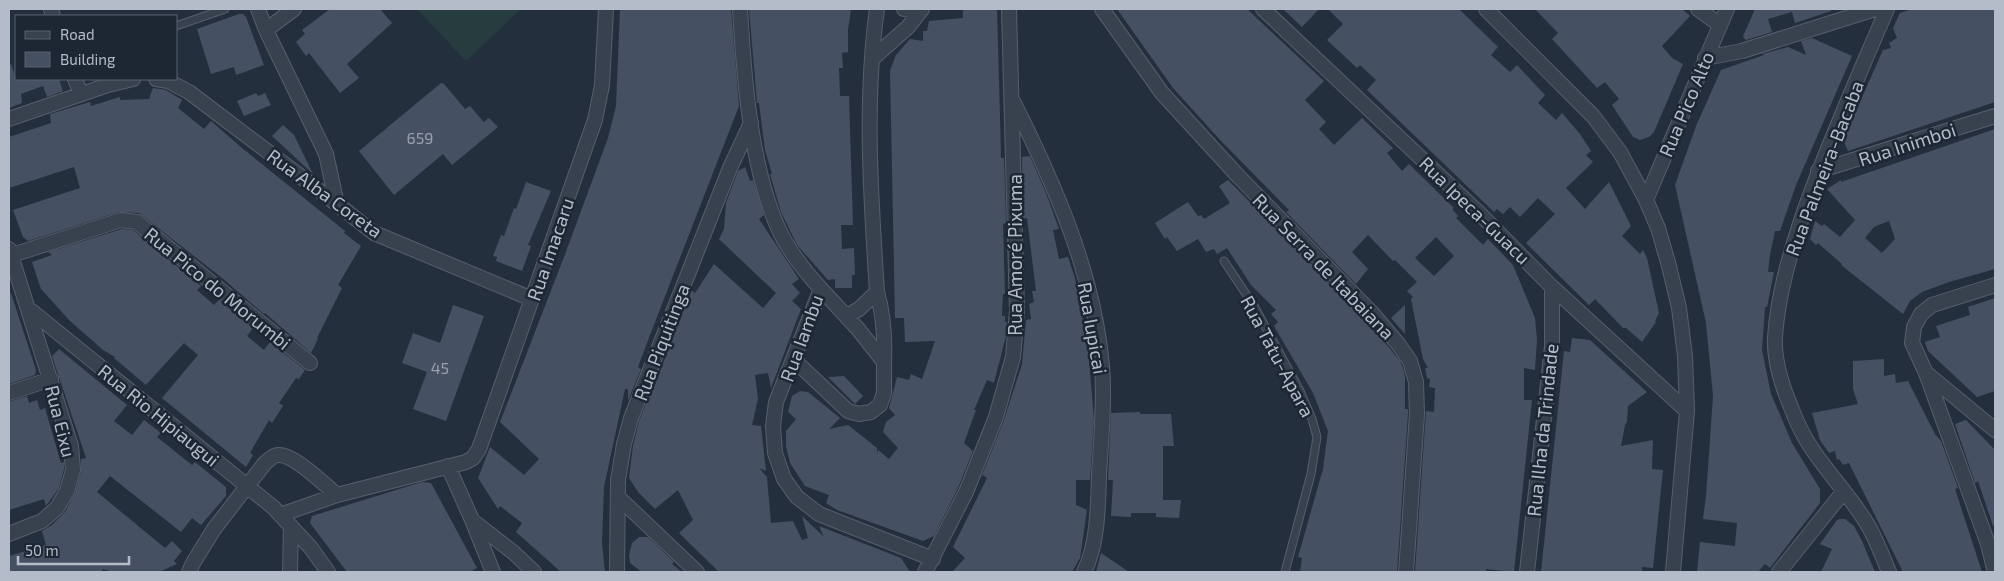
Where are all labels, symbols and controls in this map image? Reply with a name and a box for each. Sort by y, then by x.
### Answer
legend [15,15,178,80]
text: Road [60,25,95,43]
street label: Rua Pico Alto [1653,48,1719,160]
text: Building [60,50,116,68]
street label: Rua Palmeira-Bacaba [1780,77,1868,259]
street label: Rua Inimboi [1855,117,1959,171]
house number: 659 [407,128,433,147]
street label: Rua Alba Coreta [263,144,387,242]
street label: Rua Ipeca-Guacu [1415,151,1535,269]
street label: Rua Amoré Pixuma [1003,174,1026,336]
street label: Rua Serra de Itabaiana [1248,188,1400,344]
street label: Rua Imacaru [522,194,578,304]
street label: Rua Pico do Morumbi [140,222,296,354]
street label: Rua Piquitinga [628,280,694,404]
street label: Rua Iupicai [1074,280,1112,376]
street label: Rua Iambu [775,291,827,385]
street label: Rua Tatu-Apara [1236,291,1320,421]
street label: Rua Ilha da Trindade [1521,342,1563,518]
house number: 45 [431,358,449,377]
street label: Rua Rio Hipiaugui [94,359,224,471]
street label: Rua Eixu [41,383,81,459]
scale bar [18,534,129,566]
text: 50 m [25,541,59,559]

